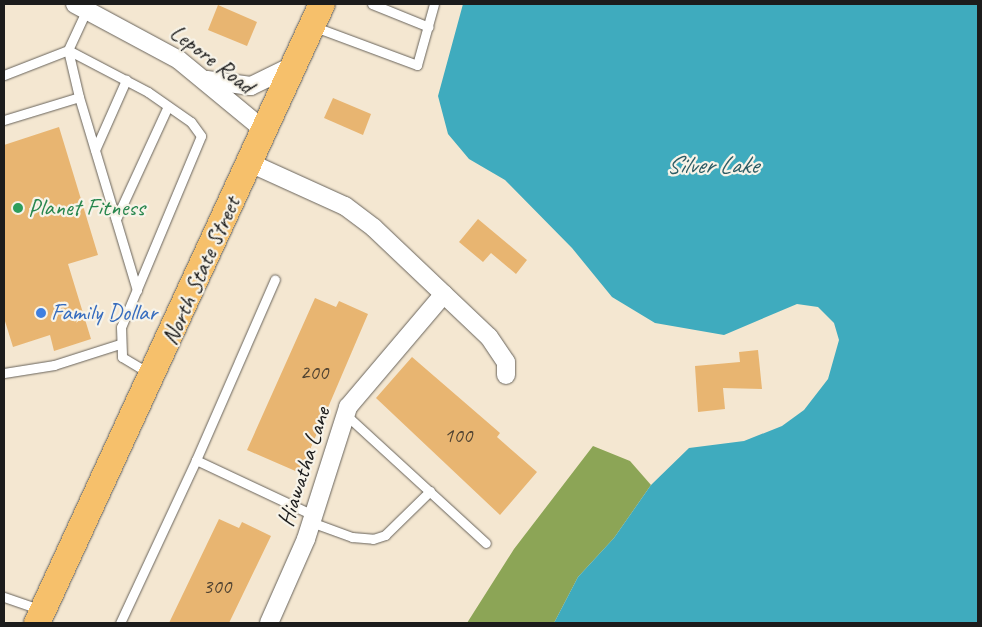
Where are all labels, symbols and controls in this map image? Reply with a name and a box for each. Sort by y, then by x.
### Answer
street label: Lepore Road [164,18,260,100]
water label: Silver Lake [666,150,758,180]
street label: North State Street [155,192,247,350]
place label: Planet Fitness [28,194,145,222]
marker: Planet Fitness [12,202,24,214]
place label: Family Dollar [51,299,157,327]
marker: Family Dollar [35,307,47,319]
house number: 200 [300,359,328,385]
street label: Hiawatha Lane [271,403,337,531]
house number: 100 [444,422,472,448]
house number: 300 [203,573,231,599]

